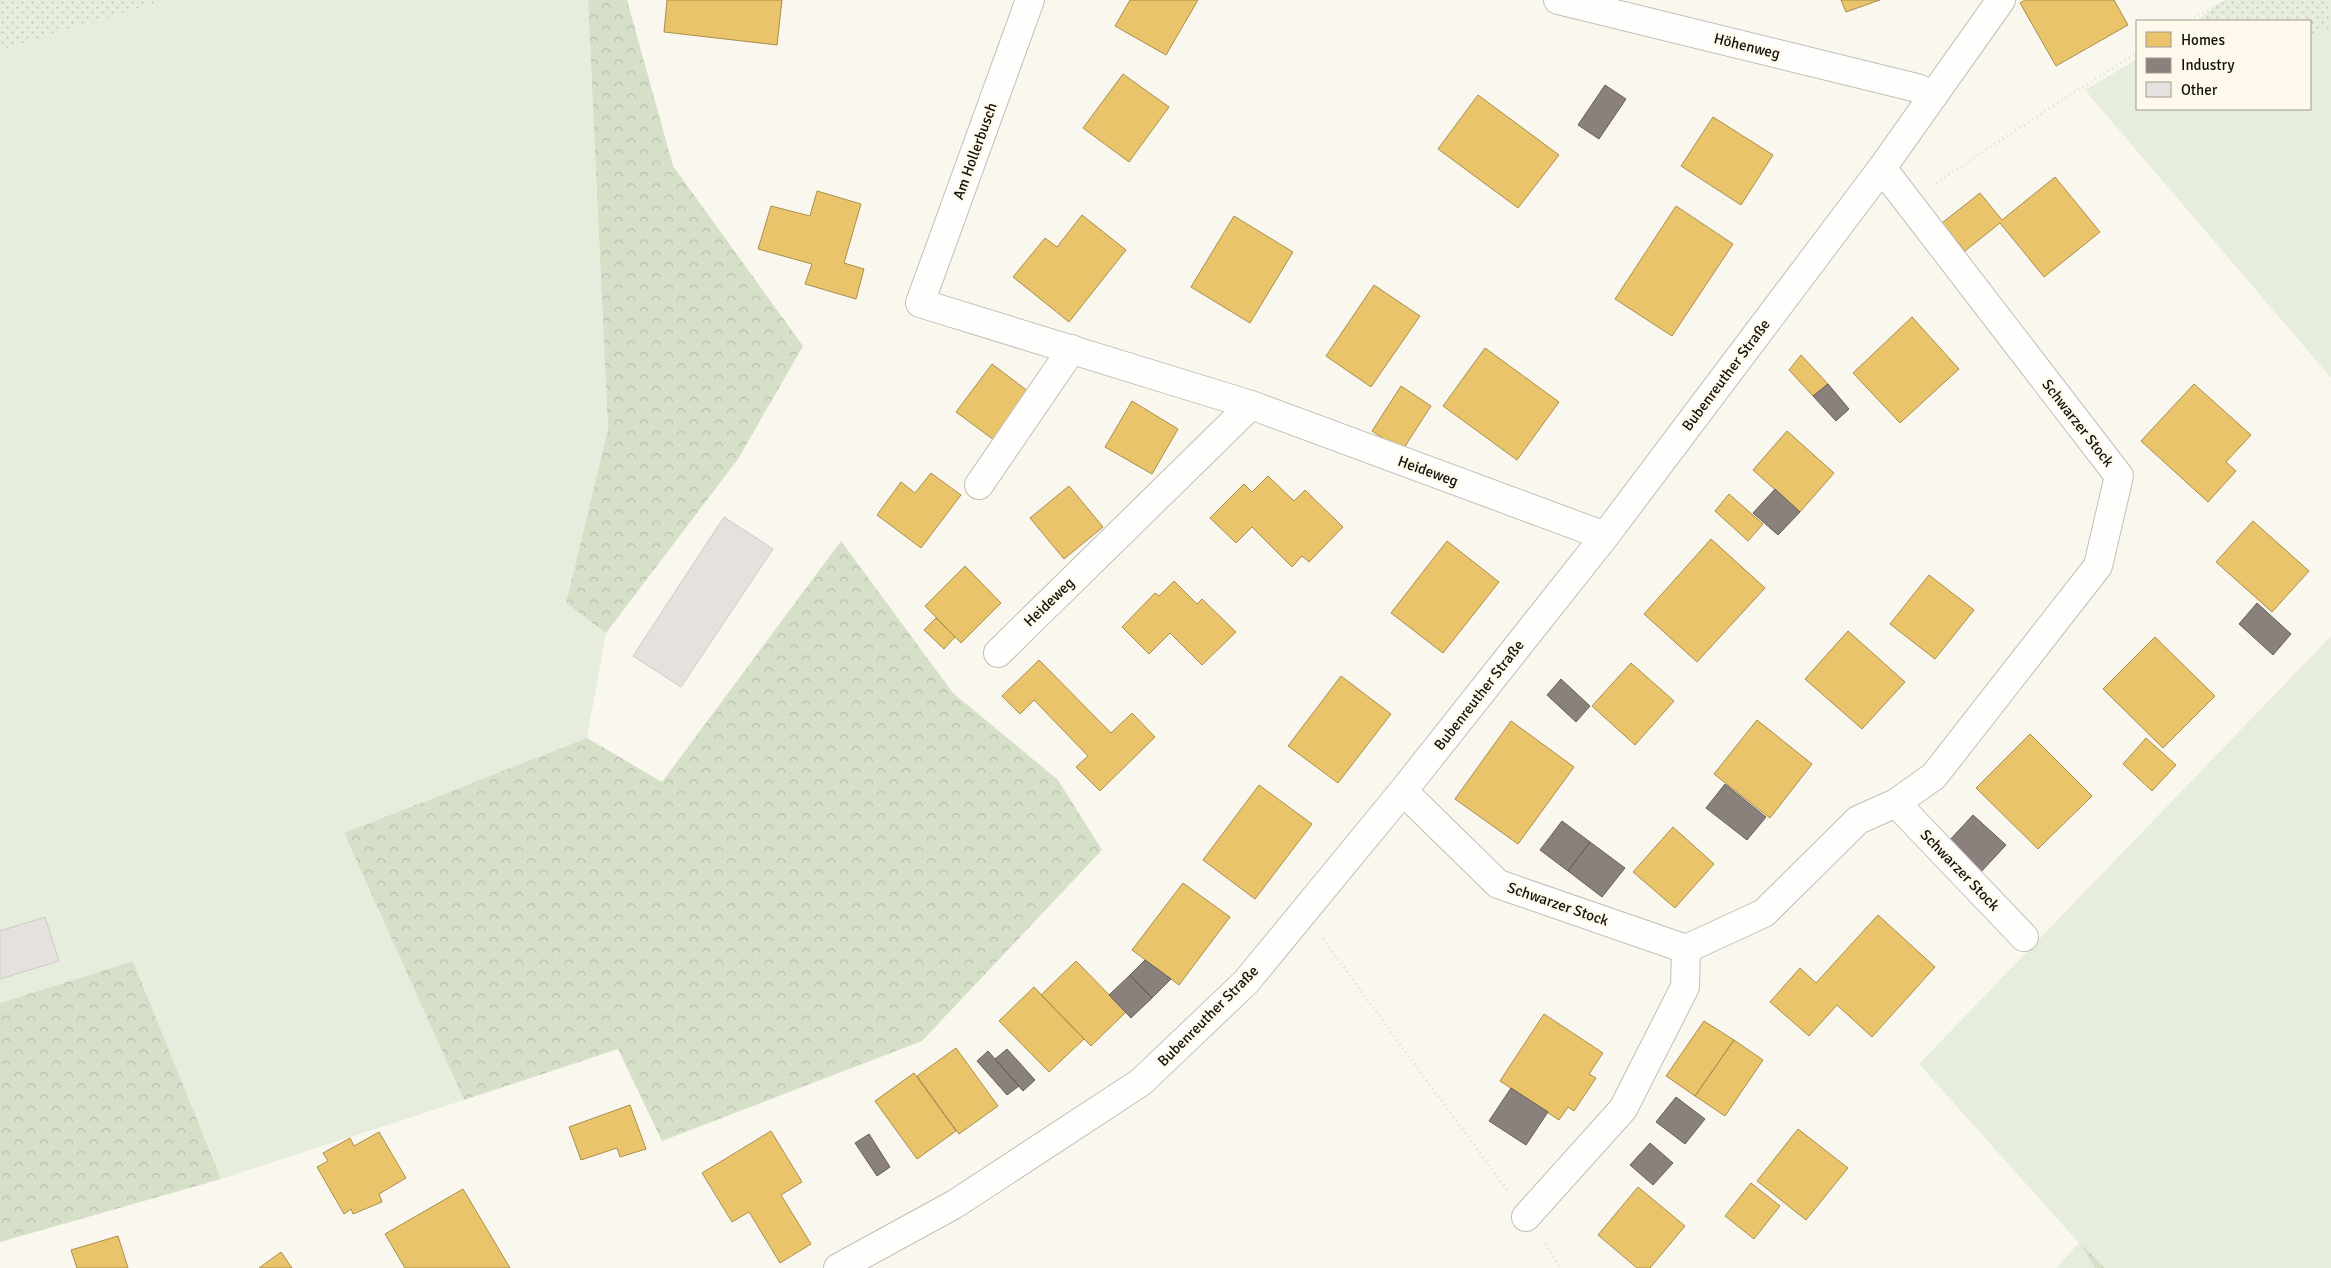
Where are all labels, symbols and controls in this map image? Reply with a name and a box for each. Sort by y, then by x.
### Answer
legend [2136,20,2311,110]
street label: Höhenweg [1712,29,1782,63]
text: Homes [2181,31,2225,49]
text: Industry [2181,56,2234,74]
text: Other [2181,81,2218,99]
street label: Am Hollerbusch [949,100,1001,202]
street label: Bubenreuther Straße [1678,316,1774,434]
street label: Schwarzer Stock [2038,376,2118,471]
street label: Heideweg [1395,452,1461,490]
street label: Heideweg [1020,574,1078,630]
street label: Bubenreuther Straße [1430,636,1528,754]
street label: Schwarzer Stock [1917,826,2004,915]
street label: Schwarzer Stock [1505,878,1611,930]
street label: Bubenreuther Straße [1154,962,1262,1070]

